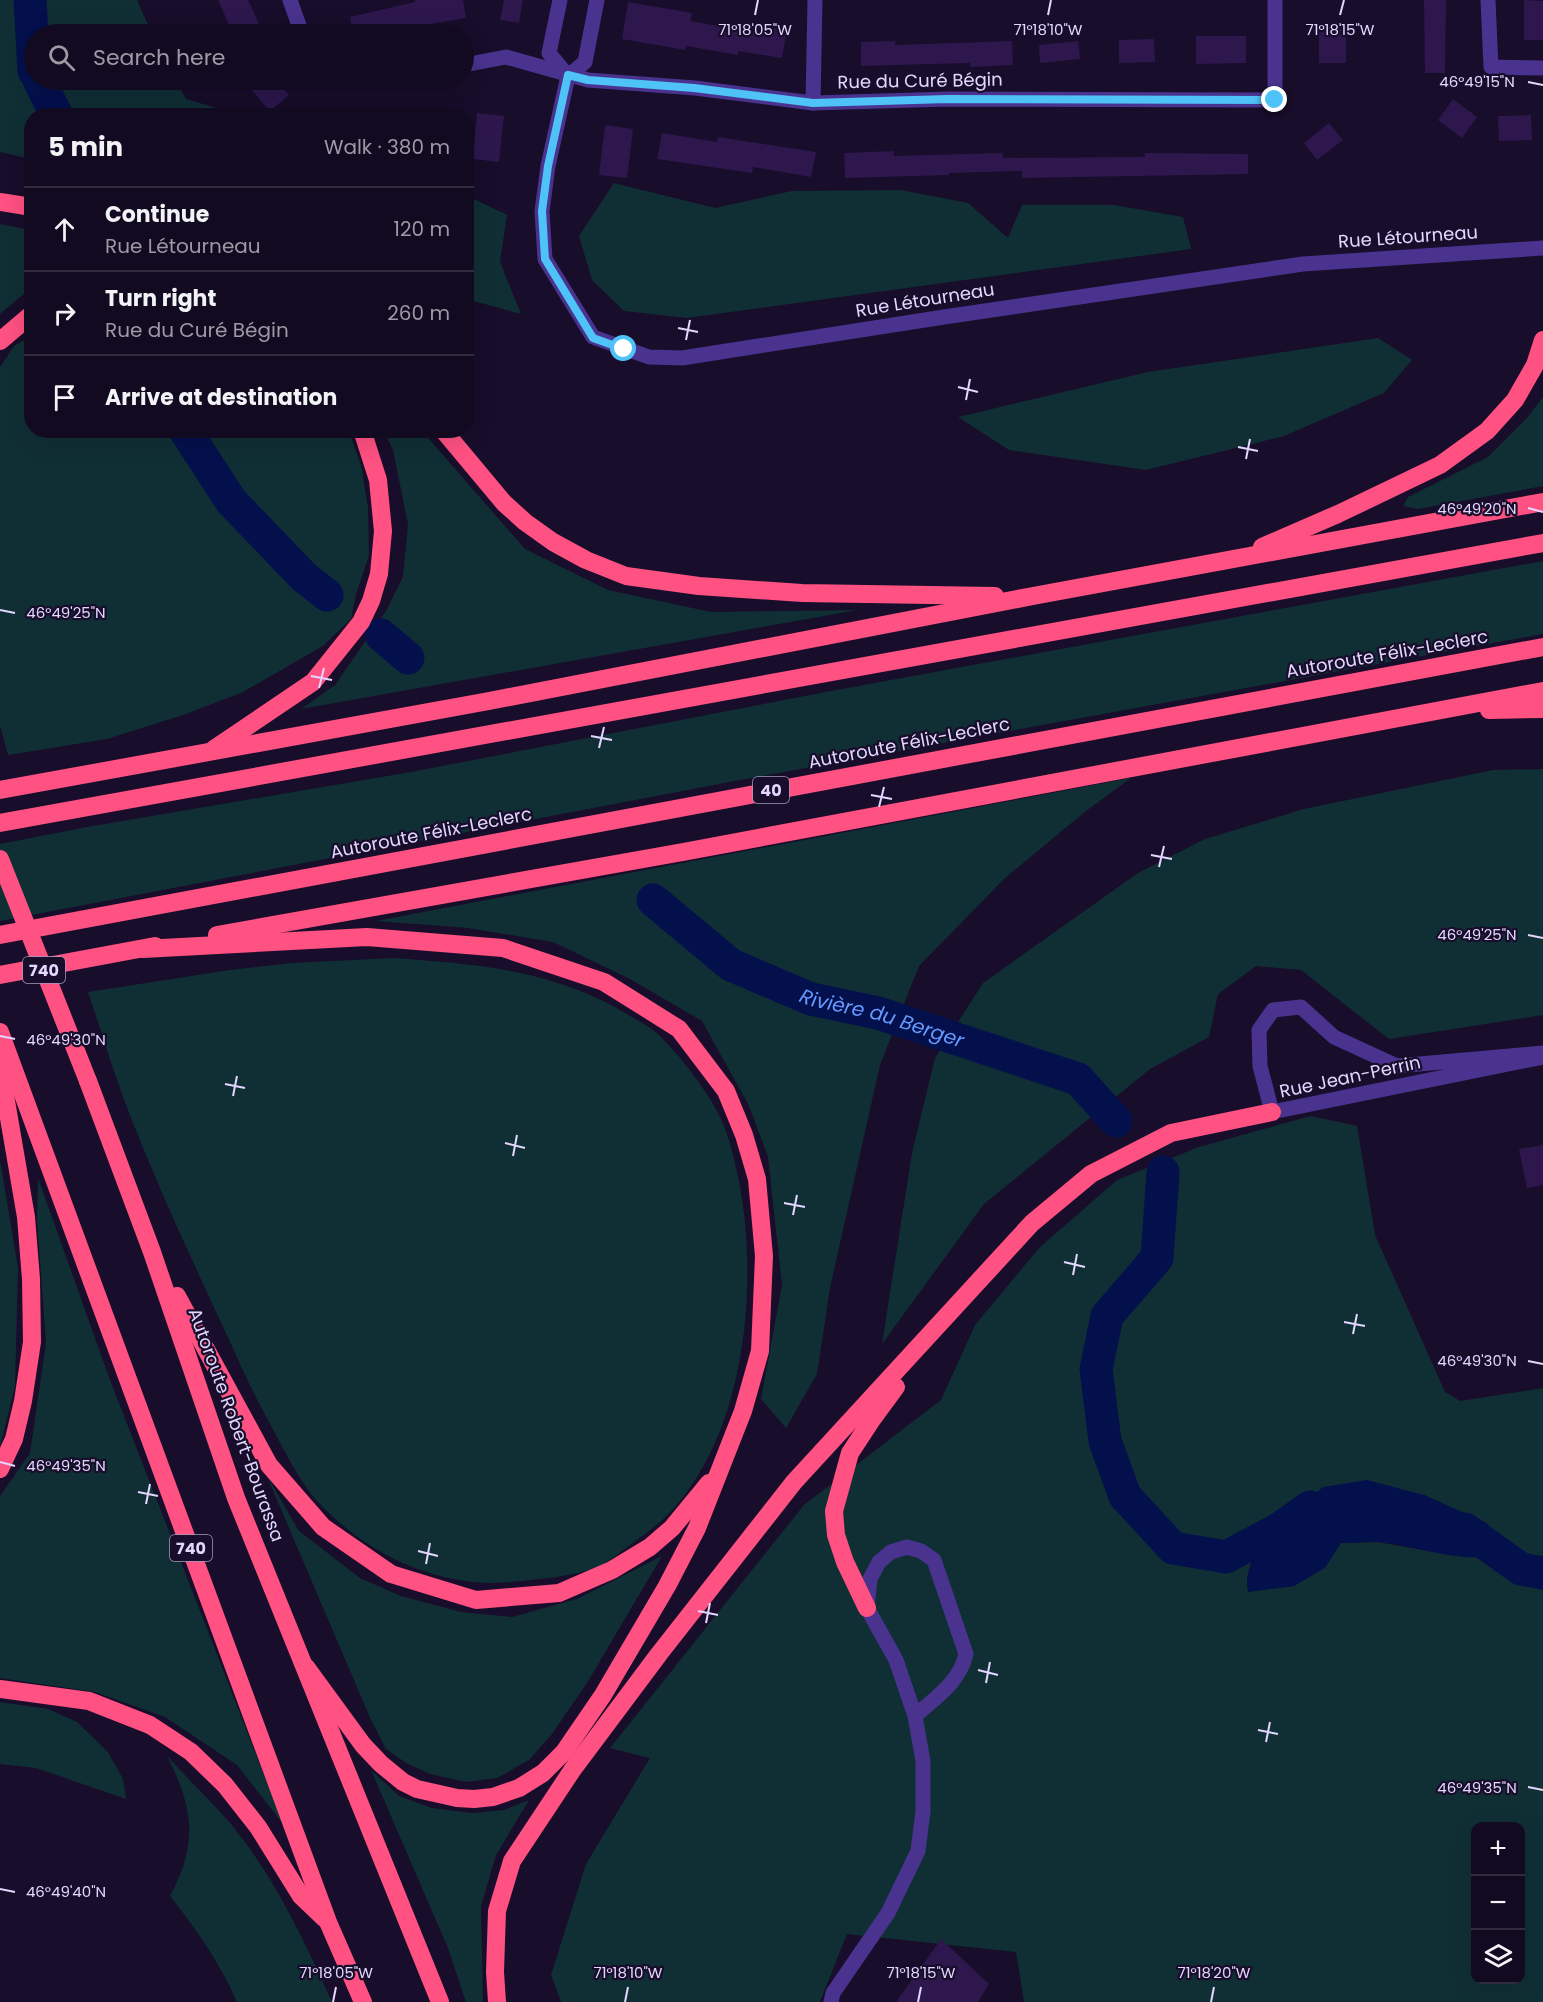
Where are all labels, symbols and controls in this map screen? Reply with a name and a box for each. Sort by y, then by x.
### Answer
text: 71°18'05"W [718,19,792,40]
text: 71°18'10"W [1013,19,1083,40]
text: 71°18'15"W [1305,19,1375,40]
search box [24,24,474,90]
icon: search [45,41,78,74]
text: Search here [93,42,226,73]
street label: Rue du Curé Bégin [837,67,1003,94]
text: 46°49'15"N [1439,71,1515,92]
route end [1261,86,1287,112]
text: 5 min [48,129,123,165]
text: Walk · 380 m [324,133,450,161]
text: Continue [105,199,209,230]
icon: ahead [48,213,81,246]
text: 120 m [394,215,450,243]
street label: Rue Létourneau [1337,219,1479,254]
text: Rue Létourneau [105,232,261,260]
street label: Rue Létourneau [854,276,996,323]
text: Turn right [105,283,216,314]
icon: right [48,297,81,330]
text: 260 m [387,299,450,327]
text: Rue du Curé Bégin [105,316,289,344]
route start [610,335,636,361]
icon: arrive [48,381,81,414]
text: Arrive at destination [105,382,337,413]
text: 46°49'20"N [1437,498,1517,519]
text: 46°49'25"N [26,602,106,623]
street label: Autoroute Félix-Leclerc [1284,623,1490,684]
street label: Autoroute Félix-Leclerc [806,711,1012,774]
road number: 40 [753,777,789,803]
street label: Autoroute Félix-Leclerc [328,801,534,864]
text: 46°49'25"N [1437,924,1517,945]
road number: 740 [23,957,65,983]
water label: Rivière du Berger [795,982,968,1055]
text: 46°49'30"N [26,1029,106,1050]
street label: Rue Jean-Perrin [1277,1049,1423,1104]
street label: Autoroute Robert-Bourassa [183,1305,290,1545]
text: 46°49'30"N [1437,1350,1517,1371]
text: 46°49'35"N [26,1455,106,1476]
road number: 740 [170,1535,212,1561]
text: 46°49'35"N [1437,1777,1517,1798]
map controls [1471,1822,1525,1984]
button: + [1471,1822,1525,1876]
button: − [1471,1876,1525,1930]
text: 46°49'40"N [26,1881,106,1902]
button: layers [1471,1930,1525,1984]
text: 71°18'05"W [299,1962,373,1983]
text: 71°18'10"W [593,1962,663,1983]
text: 71°18'15"W [886,1962,956,1983]
text: 71°18'20"W [1178,1962,1251,1983]

